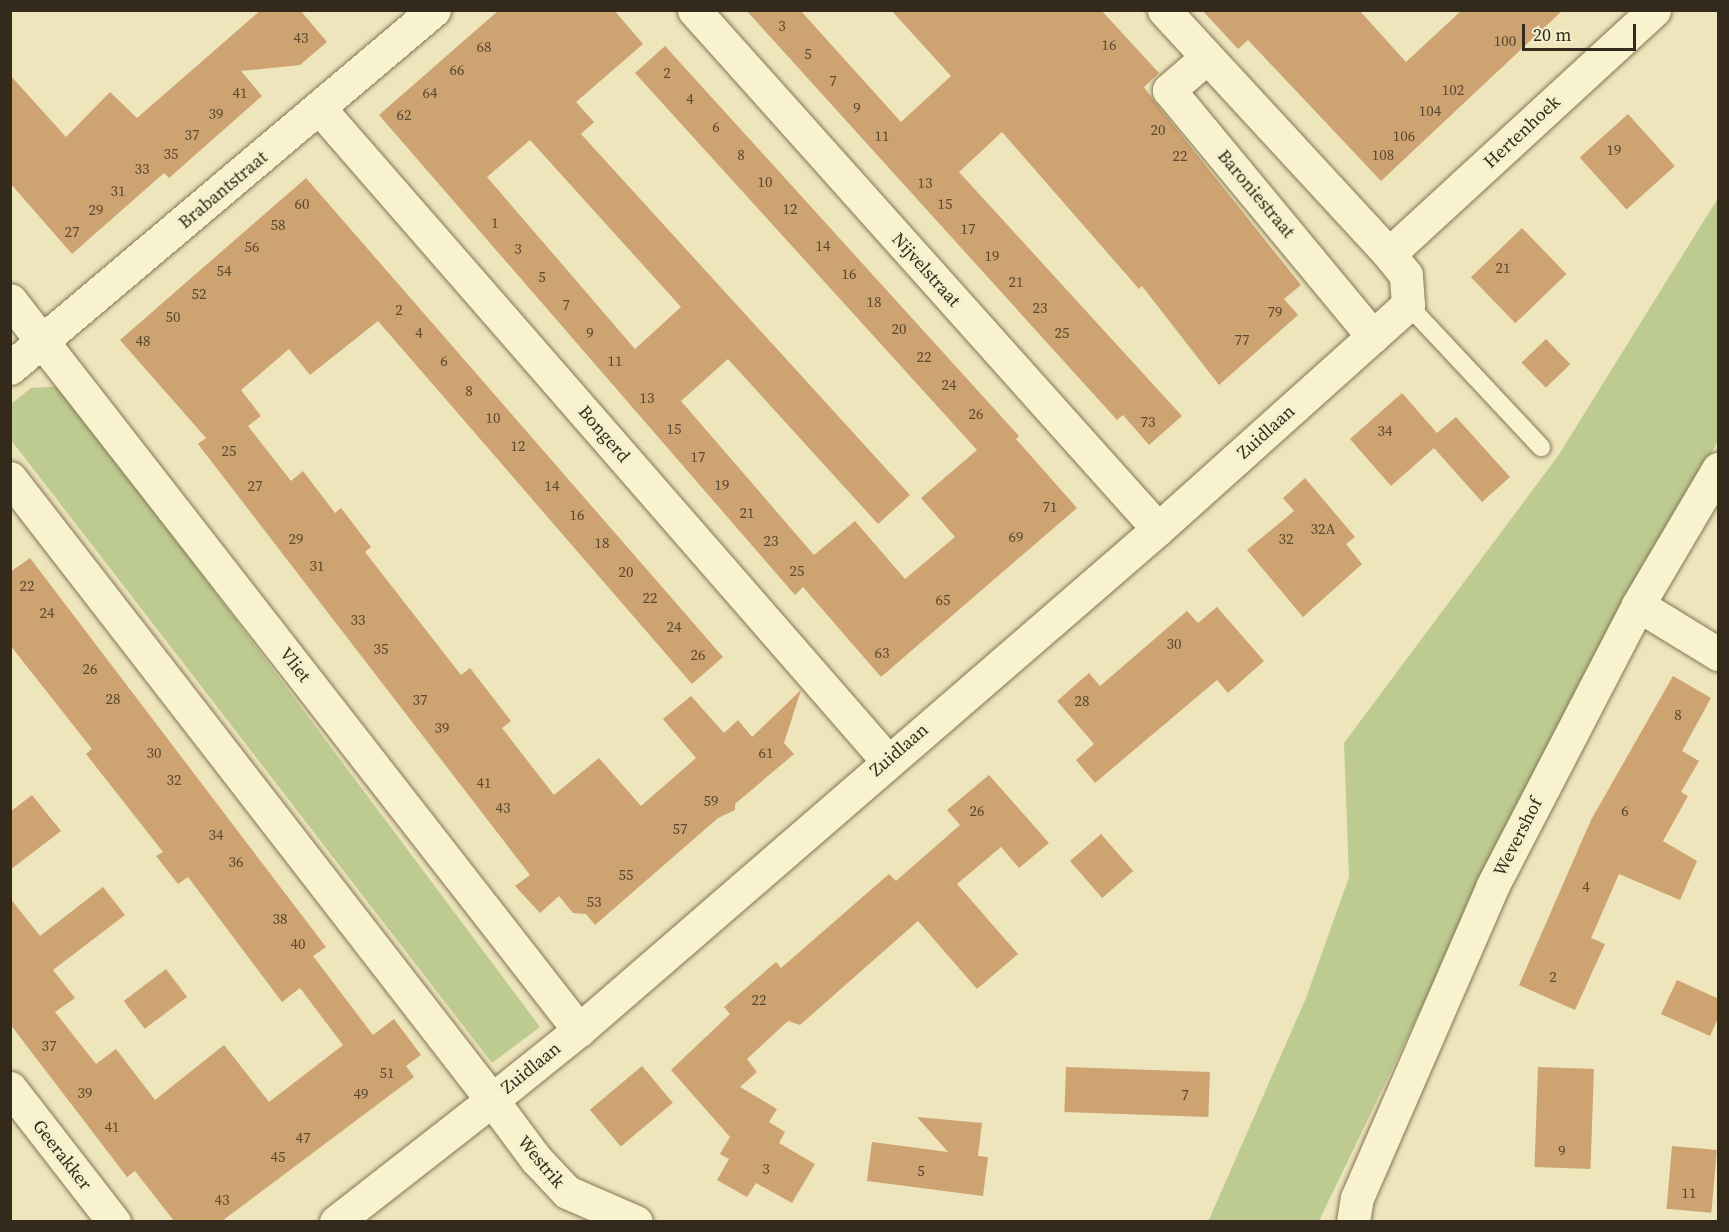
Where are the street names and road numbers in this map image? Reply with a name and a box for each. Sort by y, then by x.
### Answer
street label: Hertenhoek [1479,91,1565,173]
street label: Baroniestraat [1213,146,1299,242]
street label: Brabantstraat [174,147,272,233]
street label: Nijvelstraat [887,229,965,311]
street label: Bongerd [574,401,634,467]
street label: Zuidlaan [1233,401,1299,463]
street label: Vliet [275,643,315,687]
street label: Zuidlaan [865,719,933,781]
street label: Wevershof [1489,794,1547,880]
street label: Zuidlaan [497,1038,565,1098]
street label: Geerakker [28,1116,96,1194]
street label: Westrik [513,1131,569,1193]

